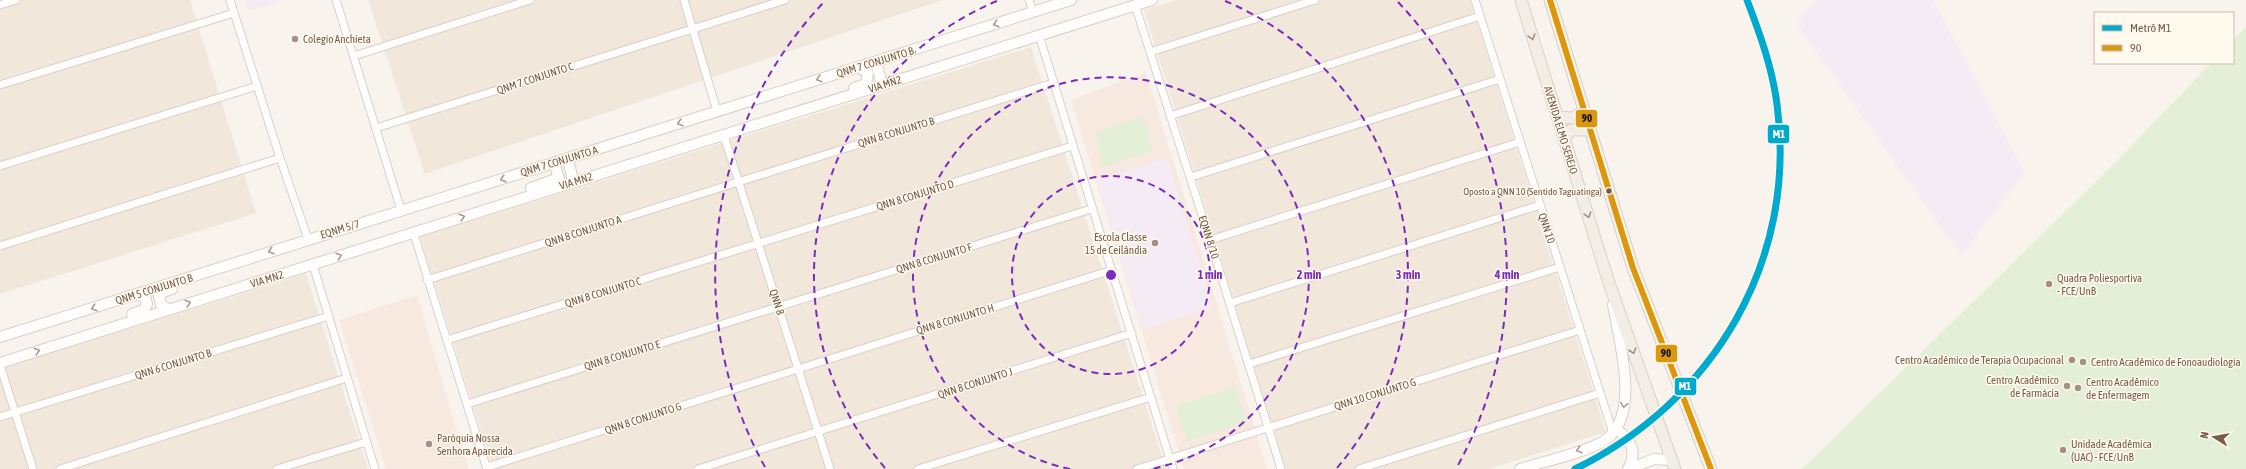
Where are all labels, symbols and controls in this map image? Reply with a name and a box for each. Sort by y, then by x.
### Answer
legend [2094,12,2234,64]
one-way arrow [993,19,1000,27]
text: Metrô M1 [2130,21,2172,35]
place label: Colegio Anchieta [303,33,371,45]
marker: Colegio Anchieta [290,34,300,44]
one-way arrow [1527,34,1536,41]
text: 90 [2130,41,2142,55]
street label: QNM 7 CONJUNTO B [835,44,916,79]
street label: QNM 7 CONJUNTO C [495,60,575,96]
street label: VIA MN2 [867,73,903,95]
one-way arrow [815,74,822,83]
street label: AVENIDA ELMO SEREJO [1542,85,1580,175]
line badge: 90 [1575,109,1598,128]
text: 90 [1582,112,1592,124]
street label: QNN 8 CONJUNTO B [856,114,937,149]
one-way arrow [677,118,684,127]
line badge: M1 [1767,124,1790,144]
text: M1 [1773,128,1785,140]
street label: QNM 7 CONJUNTO A [519,143,600,179]
street label: VIA MN2 [558,170,594,192]
one-way arrow [499,174,506,183]
street label: QNN 8 CONJUNTO D [875,178,955,212]
place label: Oposto a QNN 10 (Sentido Taguatinga) [1463,186,1602,197]
marker: Oposto a QNN 10 (Sentido Taguatinga) [1604,186,1614,196]
street label: QNN 10 [1536,211,1558,245]
one-way arrow [1583,211,1592,218]
one-way arrow [459,213,466,222]
street label: QNN 8 CONJUNTO A [543,213,623,249]
street label: EQNN 8/10 [1196,214,1222,260]
street label: EQNM 5/7 [319,217,361,241]
place label: Escola Classe 15 de Ceilândia [1085,231,1147,256]
marker: Escola Classe 15 de Ceilândia [1150,238,1160,248]
street label: QNN 8 CONJUNTO F [895,241,974,275]
one-way arrow [268,247,275,255]
one-way arrow [335,253,342,261]
street label: VIA MN2 [249,268,285,290]
centre of rings [1104,268,1118,282]
text: 1 min [1198,268,1222,282]
text: 2 min [1297,268,1321,282]
text: 3 min [1396,268,1420,282]
text: 4 min [1494,268,1519,282]
street label: QNM 5 CONJUNTO B [114,271,195,306]
place label: Quadra Poliesportiva - FCE/UnB [2057,272,2142,297]
street label: QNN 8 CONJUNTO C [563,275,643,309]
marker: Quadra Poliesportiva - FCE/UnB [2044,279,2054,289]
street label: QNN 8 [767,288,787,316]
one-way arrow [184,299,191,308]
street label: QNN 8 CONJUNTO H [915,301,995,337]
one-way arrow [90,303,97,311]
street label: QNN 8 CONJUNTO E [582,338,662,372]
line badge: 90 [1655,344,1678,363]
street label: QNN 6 CONJUNTO B [133,346,214,381]
one-way arrow [33,347,40,355]
text: 90 [1661,347,1671,359]
one-way arrow [1629,348,1637,355]
place label: Centro Acadêmico de Terapia Ocupacional [1895,354,2064,366]
marker: Centro Acadêmico de Terapia Ocupacional [2067,355,2077,365]
place label: Centro Acadêmico de Fonoaudiologia [2091,356,2241,368]
marker: Centro Acadêmico de Fonoaudiologia [2078,357,2088,367]
street label: QNN 8 CONJUNTO J [936,365,1014,401]
place label: Centro Acadêmico de Farmácia [1986,374,2059,399]
street label: QNN 10 CONJUNTO G [1332,376,1418,412]
place label: Centro Acadêmico de Enfermagem [2086,376,2159,401]
line badge: M1 [1674,377,1697,396]
text: M1 [1679,380,1691,392]
marker: Centro Acadêmico de Farmácia [2062,381,2072,391]
marker: Centro Acadêmico de Enfermagem [2073,383,2083,393]
street label: QNN 8 CONJUNTO G [603,400,683,436]
one-way arrow [1620,402,1629,408]
north arrow [2194,417,2234,457]
text: N [2198,431,2211,439]
place label: Paróquia Nossa Senhora Aparecida [437,432,513,457]
place label: Unidade Acadêmica (UAC) - FCE/UnB [2071,438,2152,463]
marker: Paróquia Nossa Senhora Aparecida [424,439,434,449]
marker: Unidade Acadêmica (UAC) - FCE/UnB [2058,445,2068,455]
one-way arrow [1576,446,1583,454]

